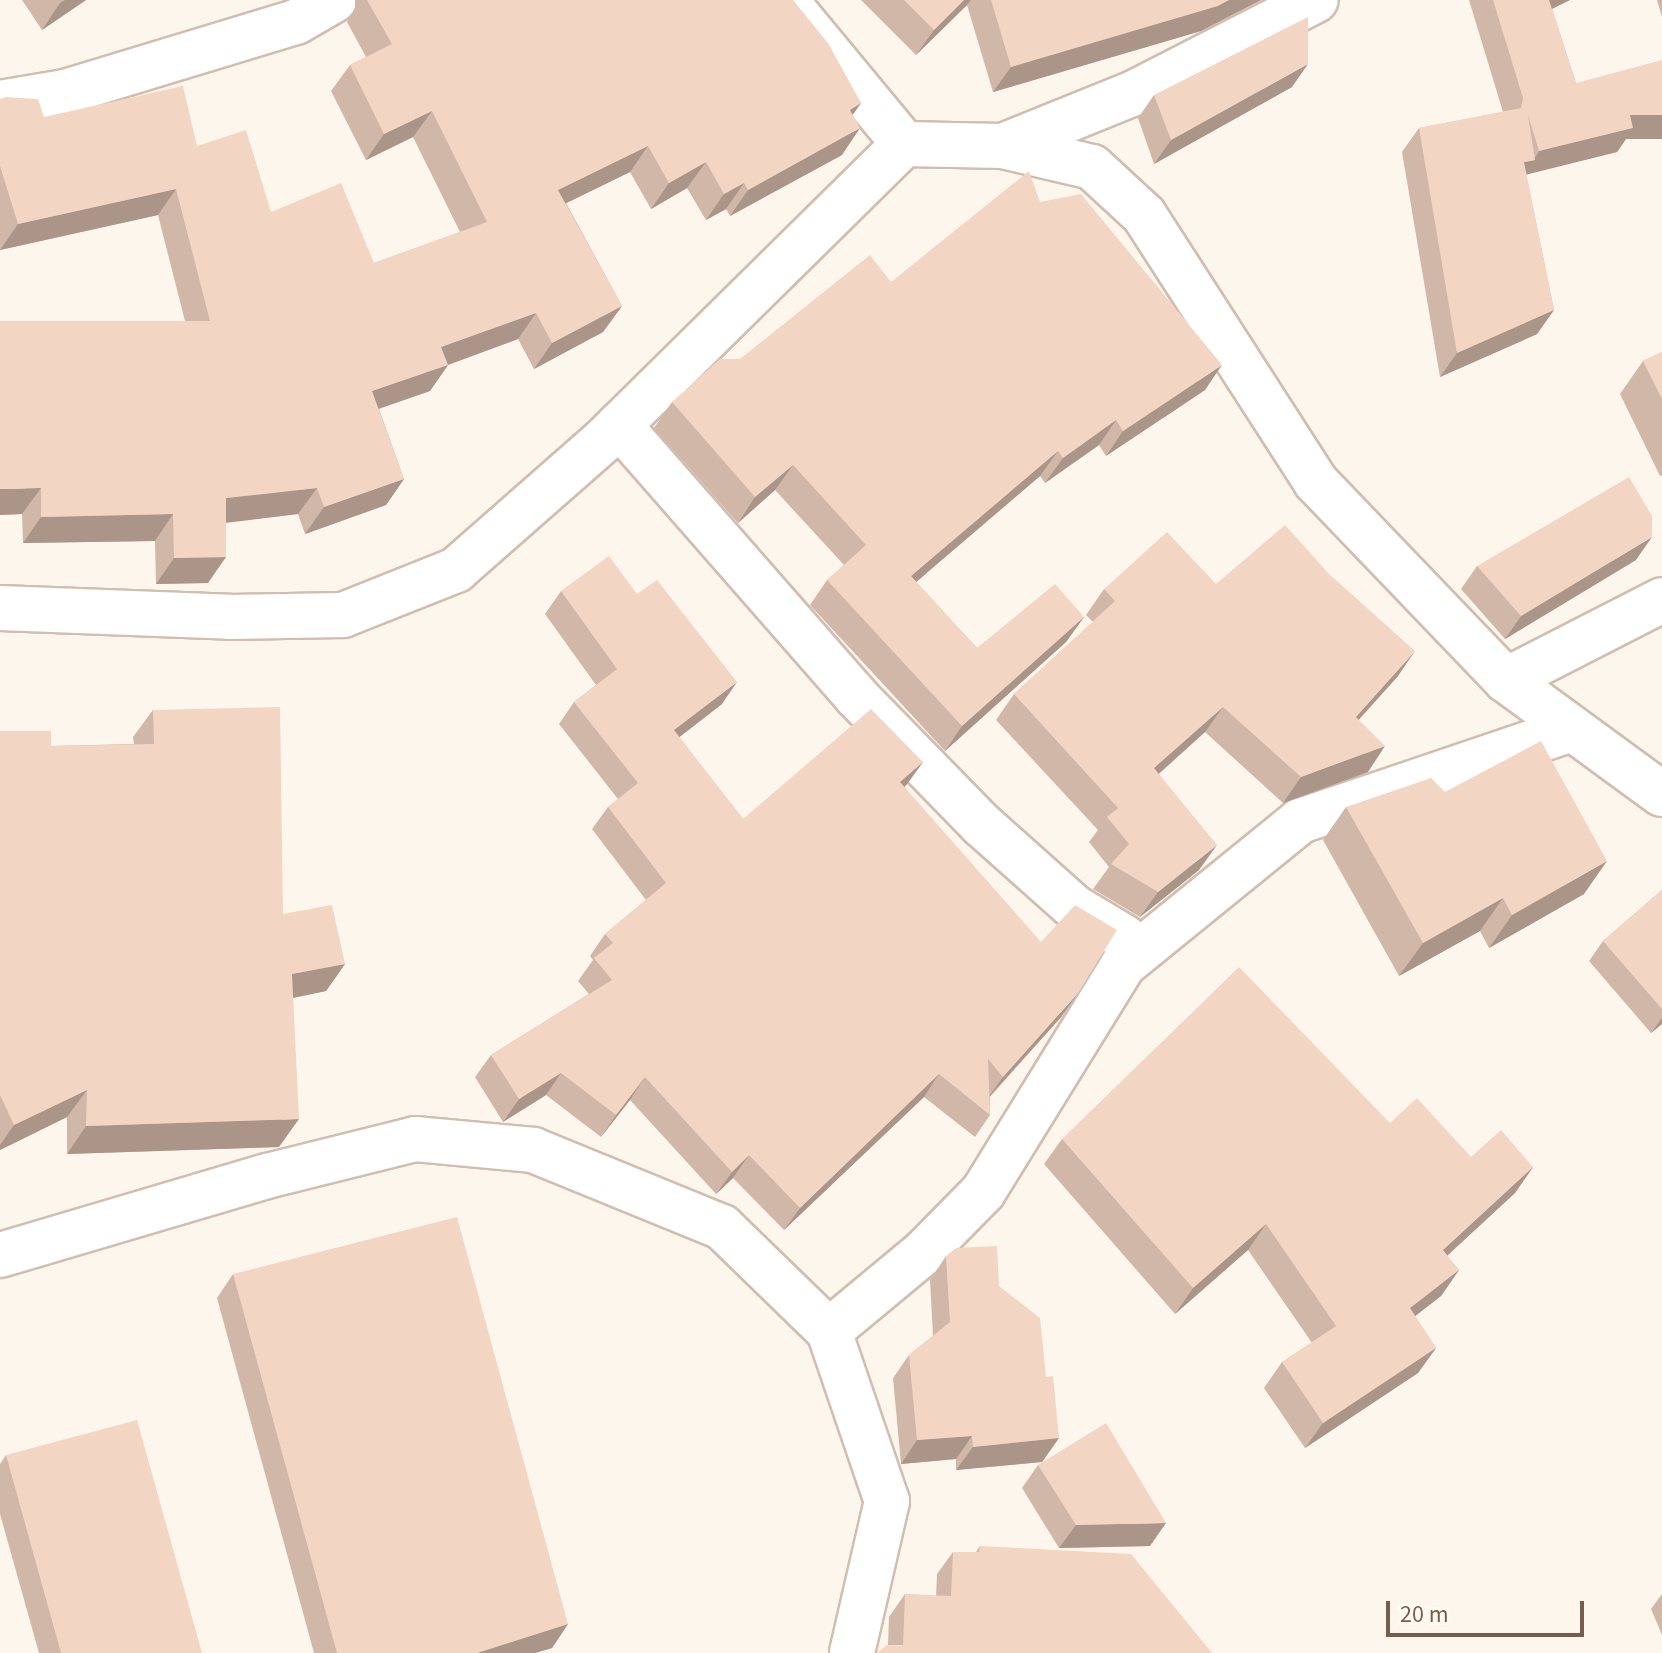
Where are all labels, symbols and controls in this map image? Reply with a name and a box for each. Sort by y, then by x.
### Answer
scale bar [1390,1585,1588,1635]
text: 20 m [1400,1597,1449,1632]

